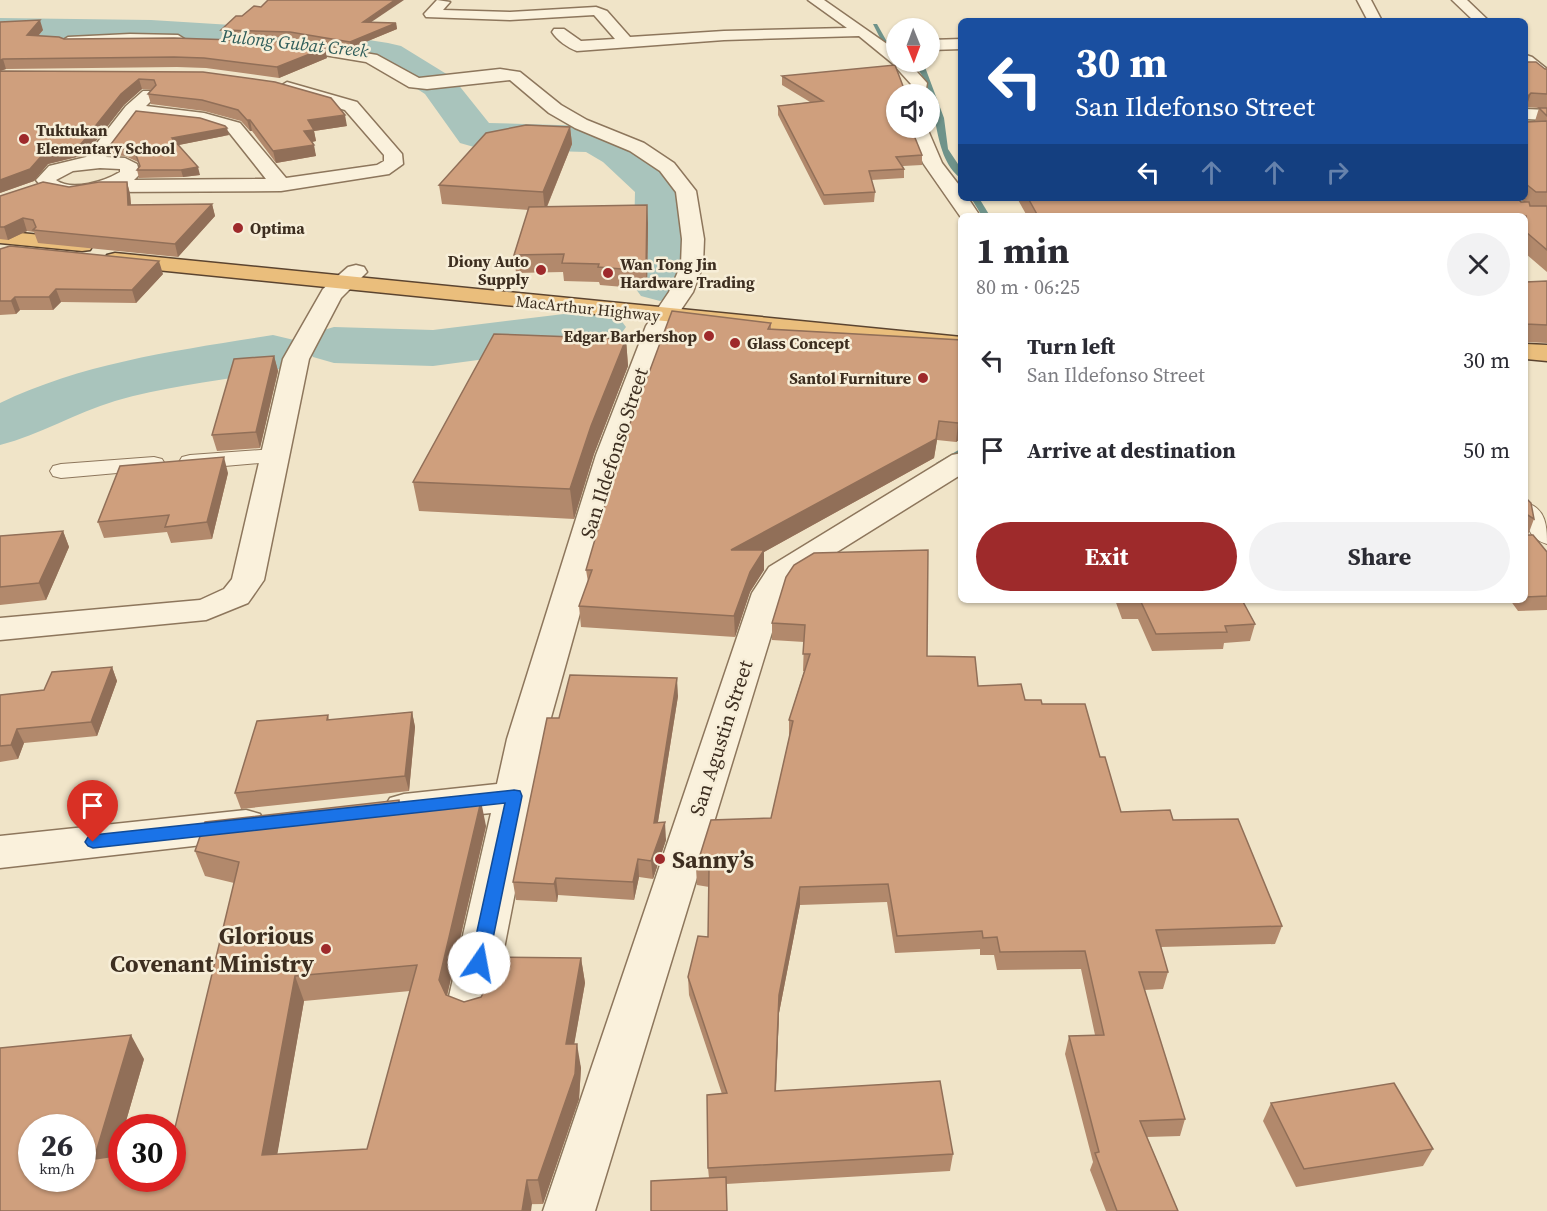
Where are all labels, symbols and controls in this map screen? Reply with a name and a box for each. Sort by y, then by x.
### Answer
north arrow [886,18,940,72]
map controls [886,18,940,138]
water label: Pulong Gubat Creek [219,23,370,63]
text: 30 m [1075,33,1168,91]
icon: left [976,42,1054,120]
button: sound [886,84,940,138]
text: San Ildefonso Street [1075,88,1315,125]
place label: Tuktukan Elementary School [36,119,175,159]
marker: Tuktukan Elementary School [17,132,31,146]
icon: left [1132,156,1165,189]
icon: ahead [1195,156,1228,189]
icon: ahead [1258,156,1291,189]
icon: right [1321,156,1354,189]
place label: Optima [250,217,305,239]
marker: Optima [231,221,245,235]
text: 1 min [976,226,1069,275]
button: close [1447,233,1510,296]
place label: Diony Auto Supply [448,250,529,290]
place label: Wan Tong Jin Hardware Trading [620,253,755,293]
marker: Diony Auto Supply [534,263,548,277]
marker: Wan Tong Jin Hardware Trading [601,266,615,280]
text: 80 m · 06:25 [976,273,1080,301]
street label: MacArthur Highway [515,289,662,327]
place label: Edgar Barbershop [564,325,697,347]
marker: Edgar Barbershop [702,329,716,343]
text: Turn left [1027,331,1115,361]
place label: Glass Concept [747,332,850,354]
marker: Glass Concept [728,336,742,350]
icon: left [976,344,1009,377]
text: 30 m [1463,345,1510,375]
text: San Ildefonso Street [1027,361,1205,389]
street label: San Ildefonso Street [573,364,655,542]
place label: Santol Furniture [789,367,911,389]
marker: Santol Furniture [916,371,930,385]
icon: arrive [976,434,1009,467]
text: Arrive at destination [1027,435,1236,465]
text: 50 m [1463,435,1510,465]
button: Exit [976,522,1237,591]
button: Share [1249,522,1510,591]
street label: San Agustin Street [683,656,760,819]
pin [67,780,118,842]
icon: arrive [76,789,109,822]
place label: Sanny’s [672,843,754,876]
marker: Sanny’s [653,852,667,866]
place label: Glorious Covenant Ministry [110,919,314,980]
position arrow [447,931,511,995]
marker: Glorious Covenant Ministry [319,942,333,956]
speed limit sign: 30 [108,1114,186,1192]
text: 26 [41,1125,73,1166]
text: km/h [39,1158,75,1179]

